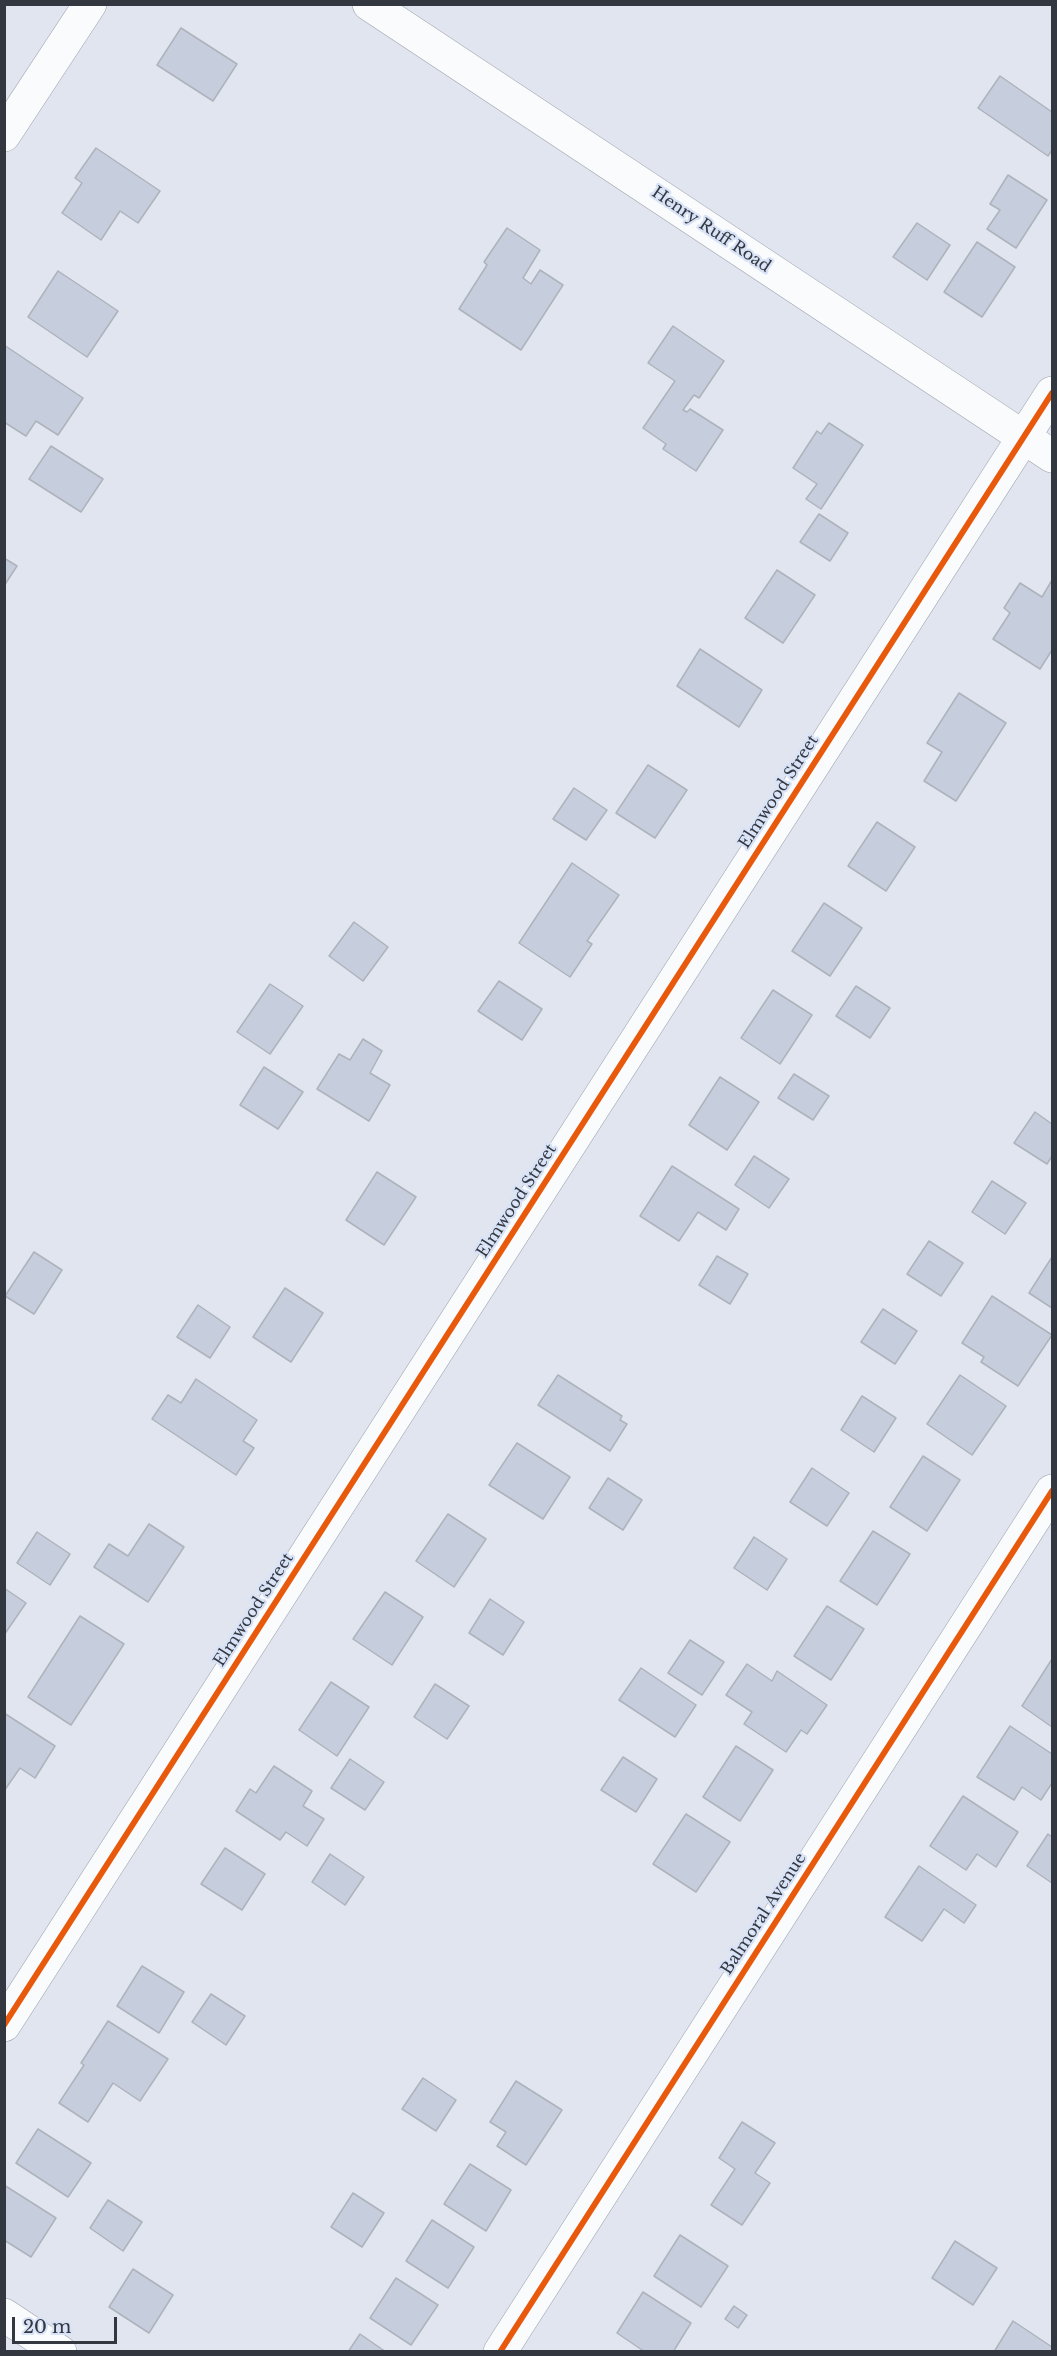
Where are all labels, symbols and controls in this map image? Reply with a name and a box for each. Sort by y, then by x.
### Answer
street label: Henry Ruff Road [648,183,774,277]
street label: Elmwood Street [735,732,823,852]
street label: Elmwood Street [473,1141,561,1261]
street label: Elmwood Street [210,1550,298,1670]
street label: Balmoral Avenue [718,1850,810,1978]
scale bar [15,2305,120,2343]
text: 20 m [23,2316,71,2338]

